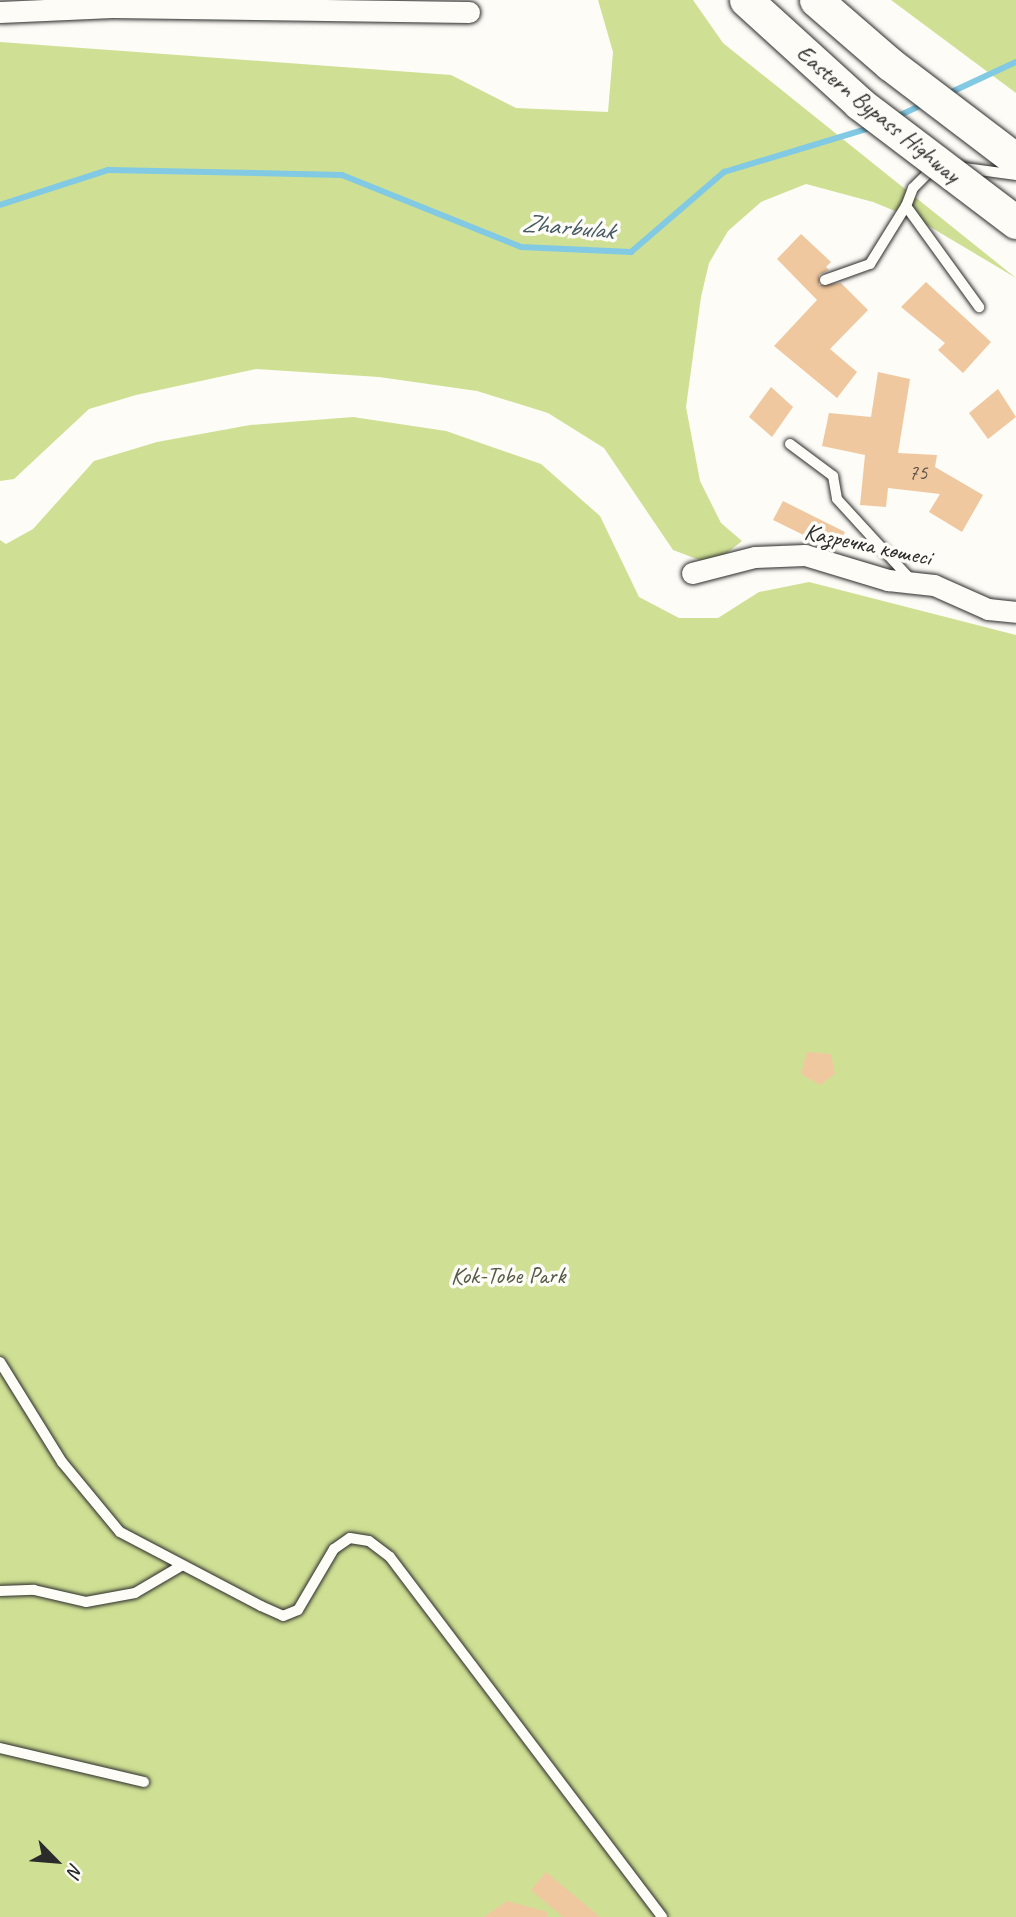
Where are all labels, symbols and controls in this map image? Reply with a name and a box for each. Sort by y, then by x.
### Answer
street label: Eastern Bypass Highway [790,39,966,189]
water label: Zharbulak [521,207,615,247]
house number: 75 [909,459,927,485]
street label: Казречка көшесі [802,517,934,573]
park label: Kok-Tobe Park [450,1262,566,1290]
north arrow [21,1826,91,1896]
text: N [62,1859,88,1880]

